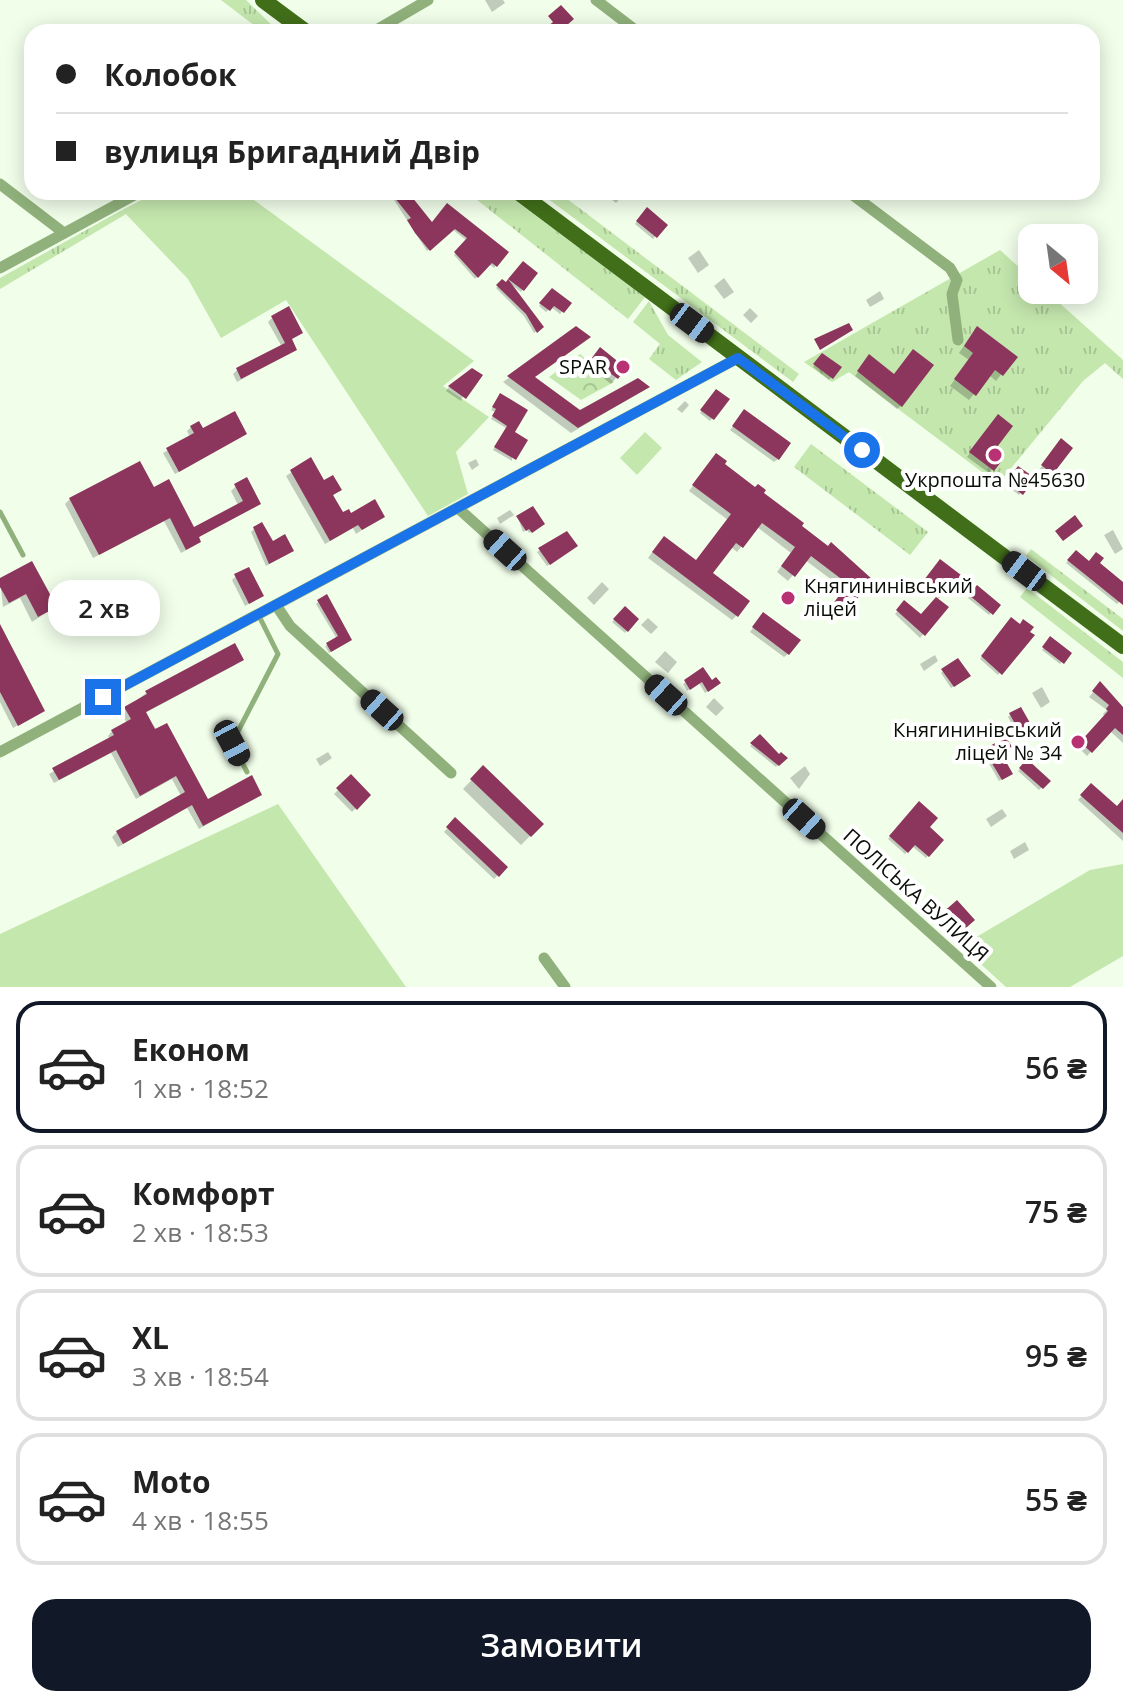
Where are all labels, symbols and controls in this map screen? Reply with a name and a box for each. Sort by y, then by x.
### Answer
text: Колобок [104,54,236,95]
text: вулиця Бригадний Двір [104,131,480,172]
north arrow [1018,224,1098,304]
map controls [1018,224,1098,304]
car [666,299,718,347]
place label: SPAR [559,353,608,380]
marker: SPAR [614,358,632,376]
route start [844,432,880,468]
marker: Укрпошта №45630 [986,446,1004,464]
place label: Укрпошта №45630 [905,466,1085,493]
car [479,525,531,575]
car [998,547,1050,595]
place label: Княгининівський ліцей [804,572,973,622]
callout: 2 хв [47,581,159,637]
marker: Княгининівський ліцей [779,589,797,607]
text: 2 хв [78,590,130,626]
car [640,670,692,720]
route end [85,679,121,715]
car [356,685,408,735]
car [210,716,254,770]
place label: Княгининівський ліцей № 34 [893,716,1063,766]
marker: Княгининівський ліцей № 34 [1069,733,1087,751]
car [778,794,830,844]
street label: ПОЛІСЬКА ВУЛИЦЯ [838,822,995,967]
text: Економ [132,1029,250,1070]
icon: car [36,1031,108,1103]
text: 56 ₴ [1025,1047,1087,1088]
text: 1 хв · 18:52 [132,1070,269,1106]
text: Комфорт [132,1173,275,1214]
icon: car [36,1175,108,1247]
text: 75 ₴ [1025,1191,1087,1232]
text: 2 хв · 18:53 [132,1214,269,1250]
text: XL [132,1317,169,1358]
icon: car [36,1319,108,1391]
text: 95 ₴ [1025,1335,1087,1376]
text: 3 хв · 18:54 [132,1358,269,1394]
text: Moto [132,1461,210,1502]
icon: car [36,1463,108,1535]
text: 55 ₴ [1025,1479,1087,1520]
text: 4 хв · 18:55 [132,1502,269,1538]
button: Замовити [32,1599,1091,1691]

